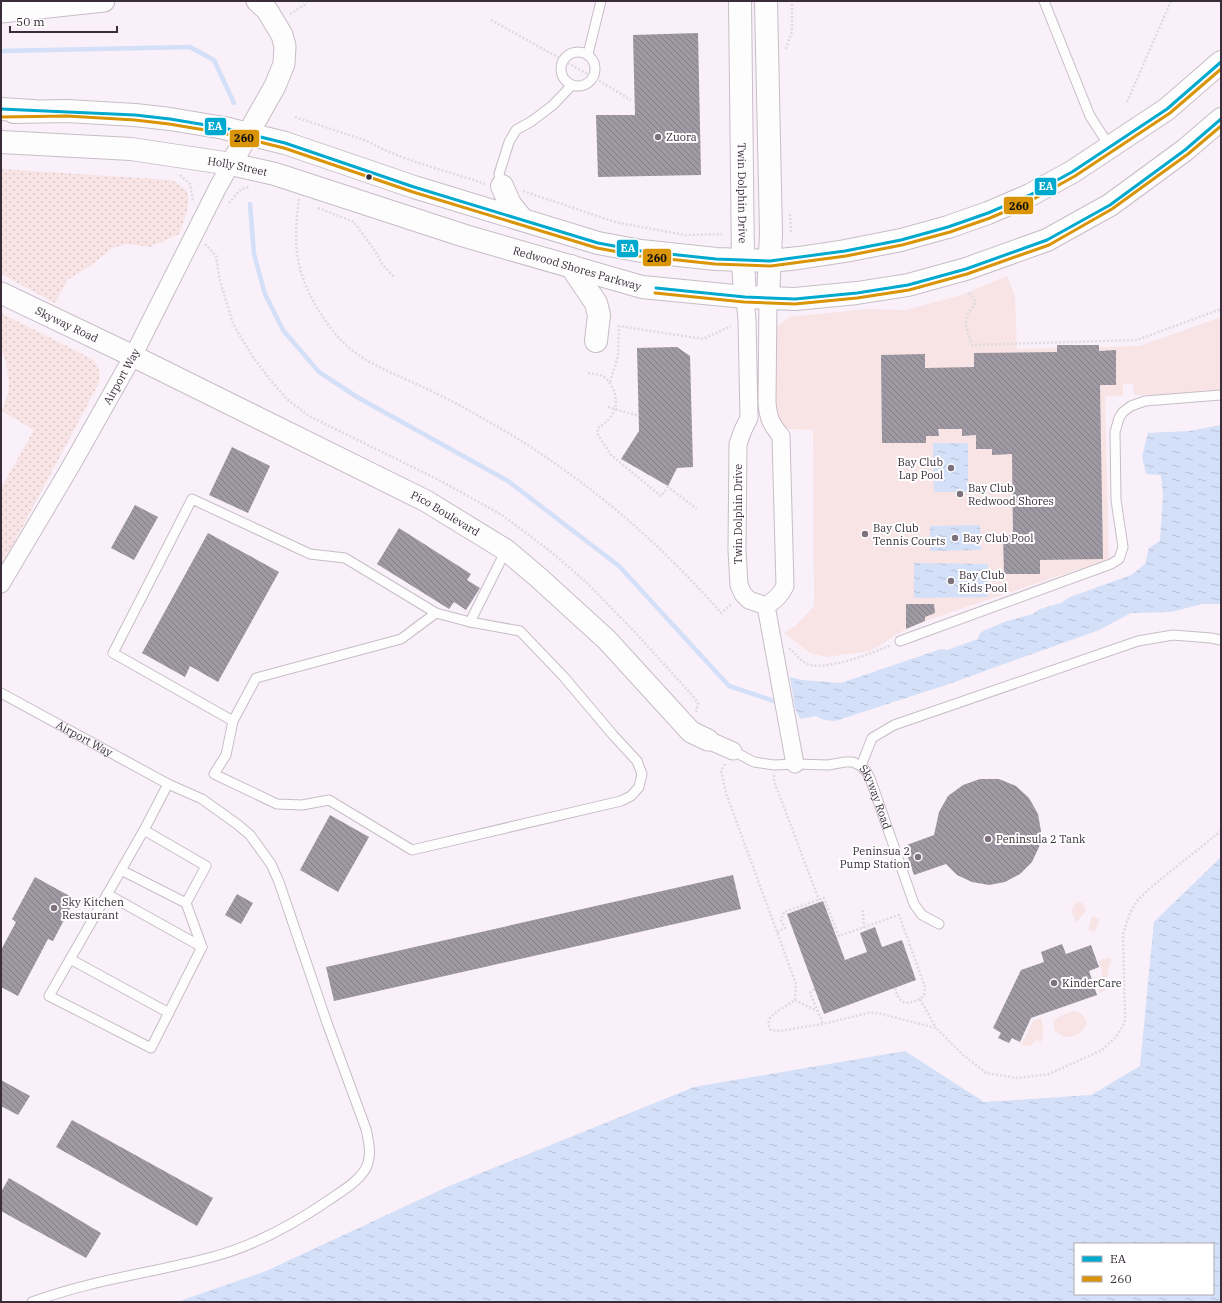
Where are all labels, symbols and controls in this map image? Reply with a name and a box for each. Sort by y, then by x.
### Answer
scale bar [10,8,117,34]
text: 50 m [16,14,45,29]
line badge: EA [204,117,227,136]
text: EA [208,119,223,133]
line badge: 260 [229,129,260,148]
place label: Zuora [666,130,697,144]
text: 260 [234,131,254,145]
marker: Zuora [653,132,663,142]
street label: Twin Dolphin Drive [735,143,750,243]
street label: Holly Street [206,154,269,179]
unlabelled marker [364,172,374,182]
line badge: EA [1034,177,1057,196]
text: EA [1039,179,1054,193]
line badge: 260 [1003,196,1034,215]
text: 260 [1009,199,1029,213]
line badge: EA [616,239,639,258]
text: EA [621,241,636,255]
street label: Redwood Shores Parkway [511,243,643,293]
line badge: 260 [642,248,672,267]
text: 260 [647,251,667,265]
street label: Skyway Road [33,303,101,346]
street label: Airport Way [100,346,143,407]
place label: Bay Club Lap Pool [897,455,943,482]
marker: Bay Club Lap Pool [946,463,956,473]
street label: Twin Dolphin Drive [731,464,745,564]
place label: Bay Club Redwood Shores [968,481,1054,508]
street label: Pico Boulevard [409,488,482,539]
marker: Bay Club Redwood Shores [955,489,965,499]
place label: Bay Club Tennis Courts [873,521,945,548]
marker: Bay Club Tennis Courts [860,529,870,539]
place label: Bay Club Pool [963,531,1034,545]
marker: Bay Club Pool [950,533,960,543]
place label: Bay Club Kids Pool [959,568,1007,595]
marker: Bay Club Kids Pool [946,576,956,586]
street label: Airport Way [54,717,115,760]
street label: Skyway Road [857,762,894,831]
place label: Peninsula 2 Tank [996,832,1086,846]
marker: Peninsula 2 Tank [983,834,993,844]
place label: Peninsua 2 Pump Station [840,844,910,871]
marker: Peninsua 2 Pump Station [913,852,923,862]
place label: Sky Kitchen Restaurant [62,895,124,922]
marker: Sky Kitchen Restaurant [49,903,59,913]
place label: KinderCare [1062,976,1122,990]
marker: KinderCare [1049,978,1059,988]
legend [1074,1243,1214,1295]
text: EA [1110,1251,1127,1266]
text: 260 [1110,1271,1132,1286]

